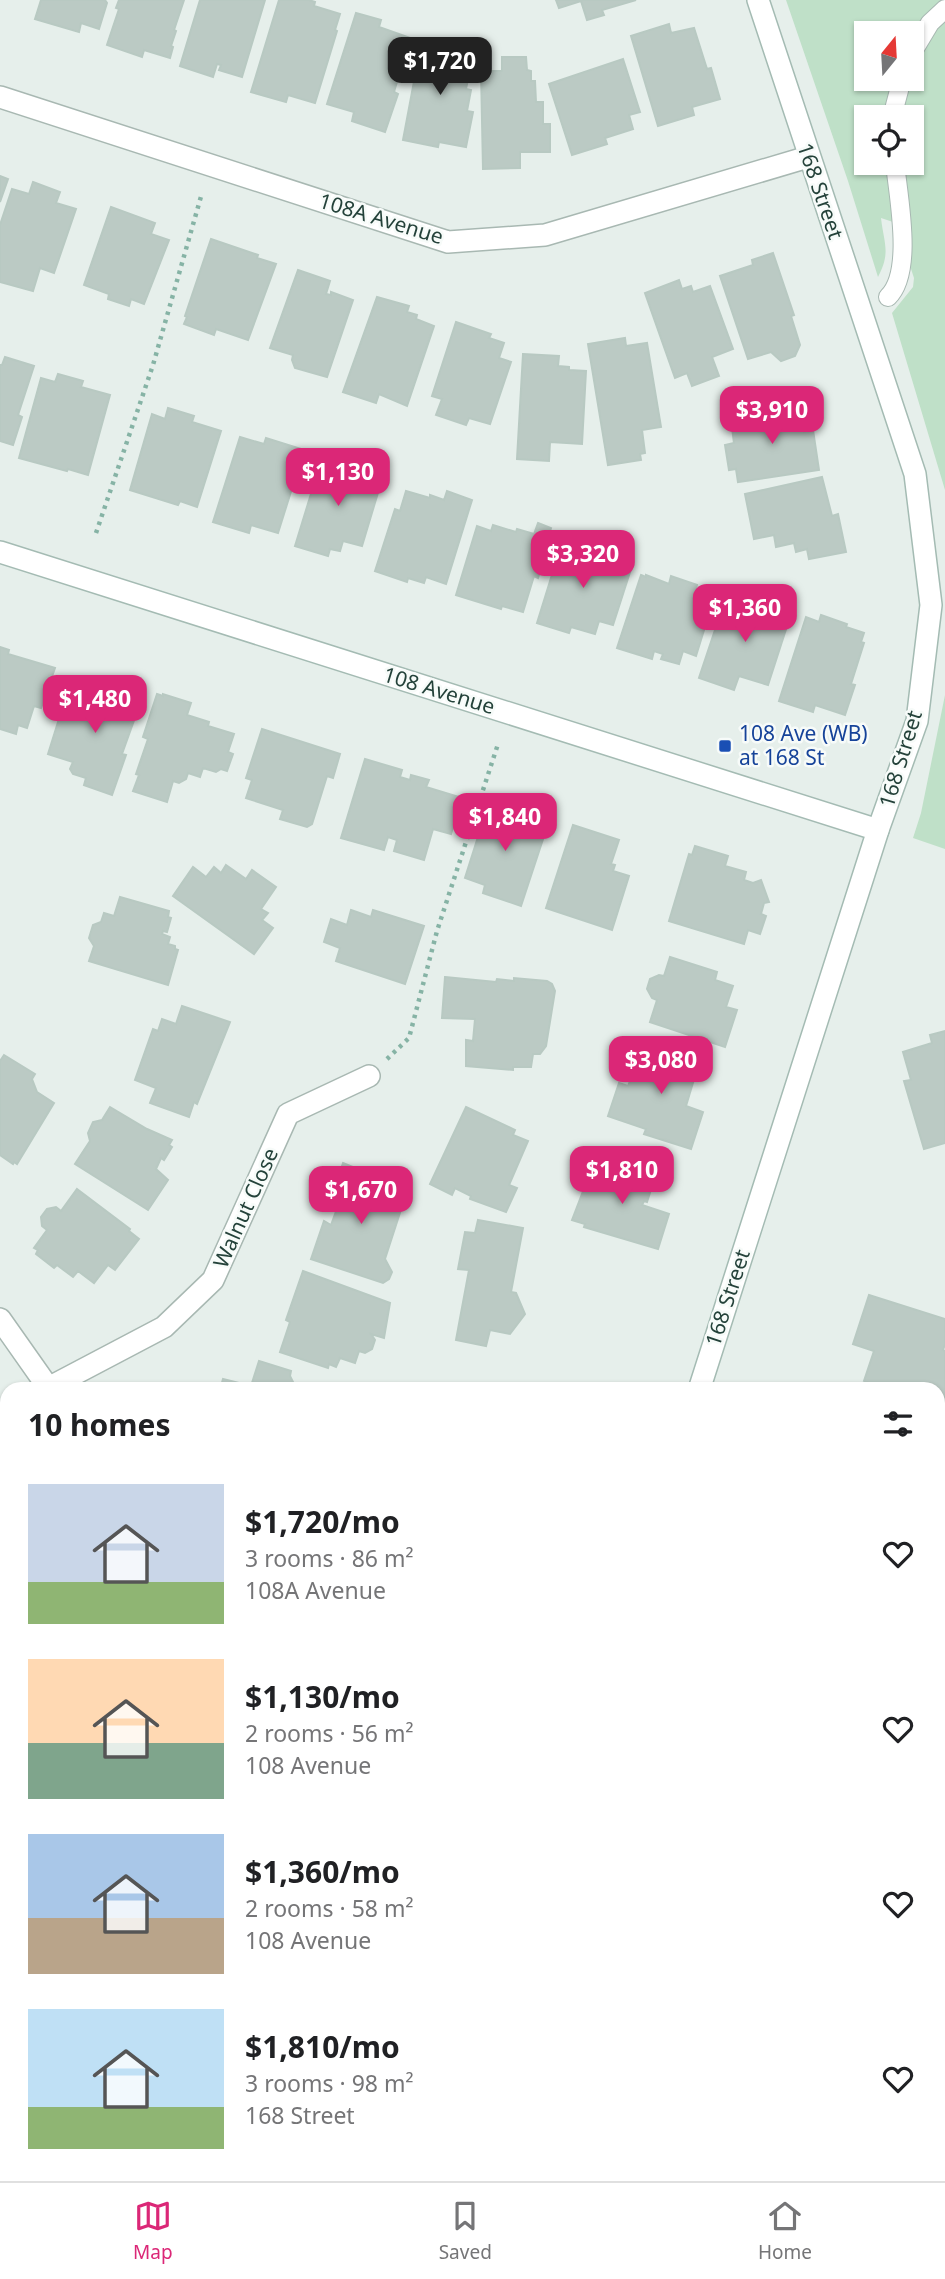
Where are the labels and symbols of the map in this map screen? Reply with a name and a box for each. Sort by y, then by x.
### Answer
north arrow [854,21,924,91]
pin: $1,720 [383,38,497,97]
street label: 168 Street [791,139,851,243]
street label: 108A Avenue [316,186,447,250]
pin: $3,910 [715,386,829,446]
pin: $1,130 [281,448,395,508]
pin: $3,320 [526,530,640,590]
pin: $1,360 [688,584,802,644]
street label: 108 Avenue [380,660,498,720]
pin: $1,480 [38,676,152,735]
street label: 168 Street [872,706,928,811]
place label: 108 Ave (WB) at 168 St [739,719,868,771]
marker: 108 Ave (WB) at 168 St [717,738,733,754]
pin: $1,840 [448,794,562,853]
pin: $3,080 [604,1036,718,1096]
street label: Walnut Close [206,1143,284,1272]
pin: $1,810 [565,1146,679,1206]
pin: $1,670 [304,1166,418,1226]
street label: 168 Street [698,1245,756,1350]

